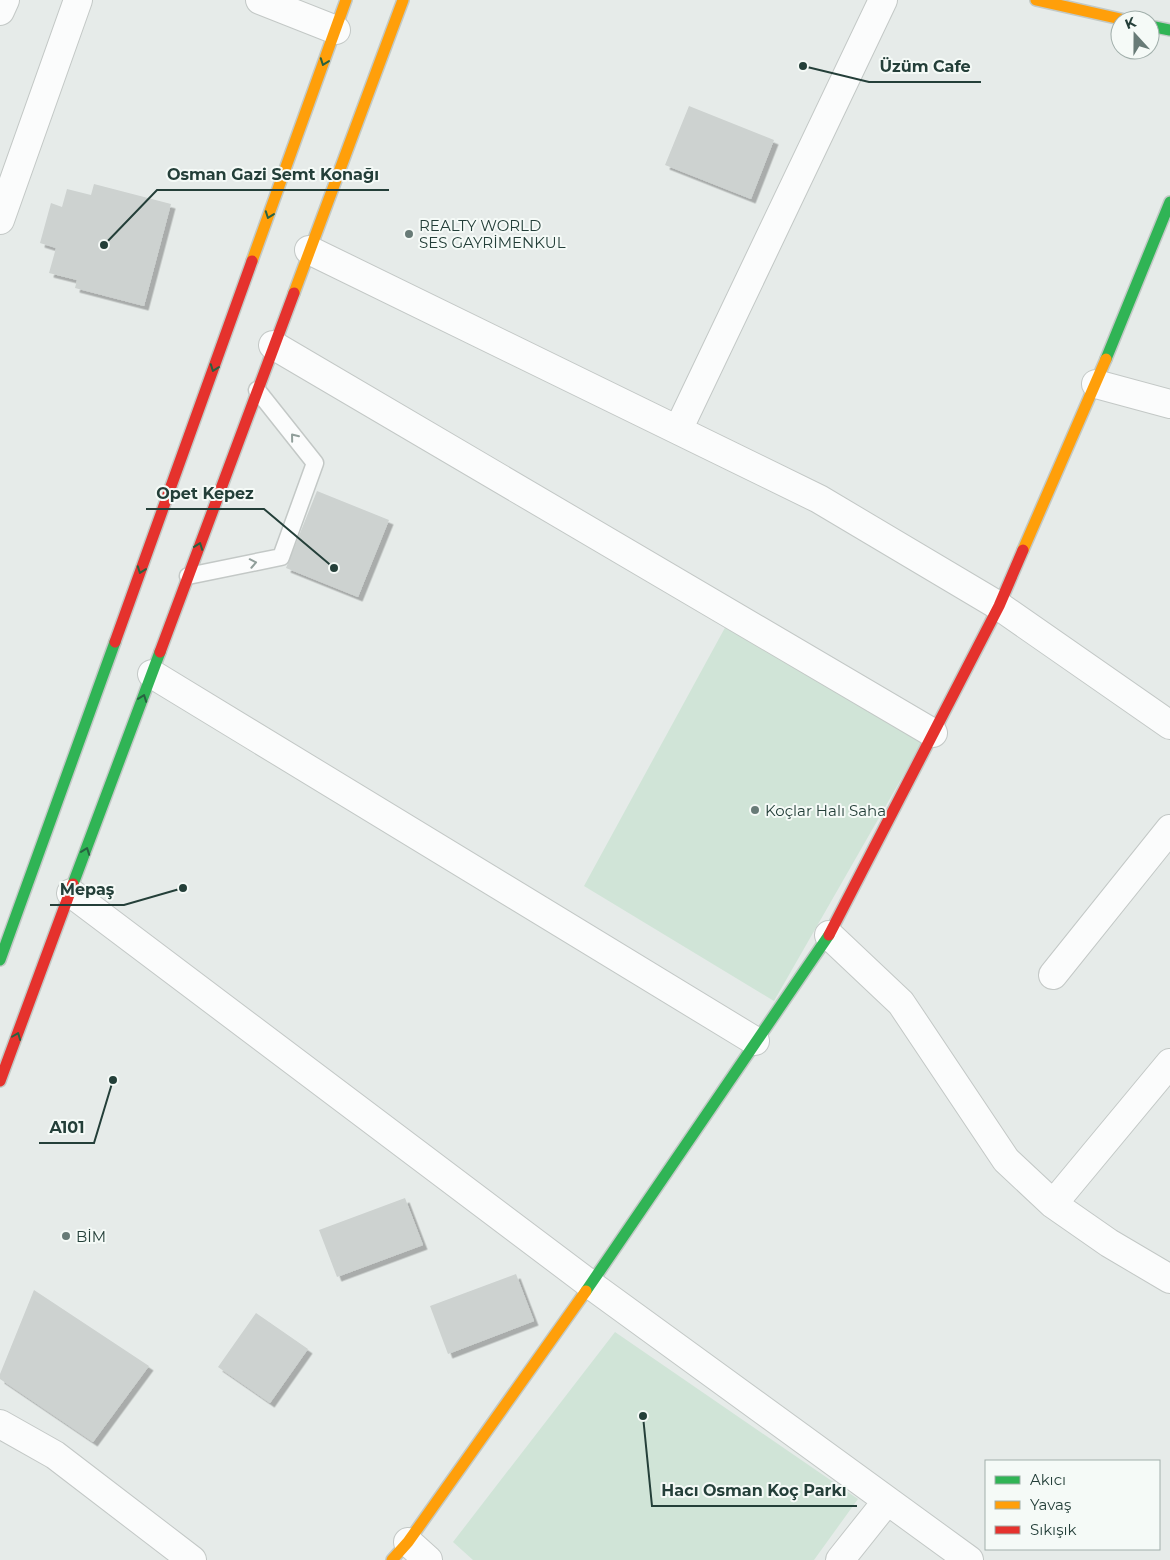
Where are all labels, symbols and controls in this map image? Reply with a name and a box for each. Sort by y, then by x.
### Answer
north arrow [1110,10,1160,60]
text: K [1122,12,1139,33]
callout: Üzüm Cafe [869,51,981,82]
text: Üzüm Cafe [879,57,971,76]
one-way arrow [320,58,330,66]
callout: Osman Gazi Semt Konağı [157,159,389,190]
text: Osman Gazi Semt Konağı [167,165,379,184]
one-way arrow [265,211,275,219]
place label: REALTY WORLD SES GAYRİMENKUL [419,216,566,252]
marker: REALTY WORLD SES GAYRİMENKUL [403,228,415,240]
one-way arrow [210,363,220,372]
one-way arrow [292,434,300,443]
callout: Opet Kepez [146,478,264,509]
text: Opet Kepez [156,484,254,503]
one-way arrow [193,542,203,551]
one-way arrow [248,558,257,569]
one-way arrow [137,566,147,574]
one-way arrow [137,694,147,703]
place label: Koçlar Halı Saha [765,801,886,820]
marker: Koçlar Halı Saha [749,804,761,816]
one-way arrow [80,847,90,855]
callout: Mepaş [50,874,124,905]
text: Mepaş [60,880,115,900]
one-way arrow [11,1032,21,1040]
callout: A101 [39,1112,94,1143]
text: A101 [49,1118,84,1137]
place label: BİM [76,1227,106,1246]
marker: BİM [60,1230,72,1242]
legend [985,1460,1160,1550]
text: Akıcı [1030,1470,1066,1489]
callout: Hacı Osman Koç Parkı [652,1475,857,1506]
text: Hacı Osman Koç Parkı [661,1481,847,1501]
text: Yavaş [1030,1495,1071,1514]
text: Sıkışık [1030,1520,1077,1539]

